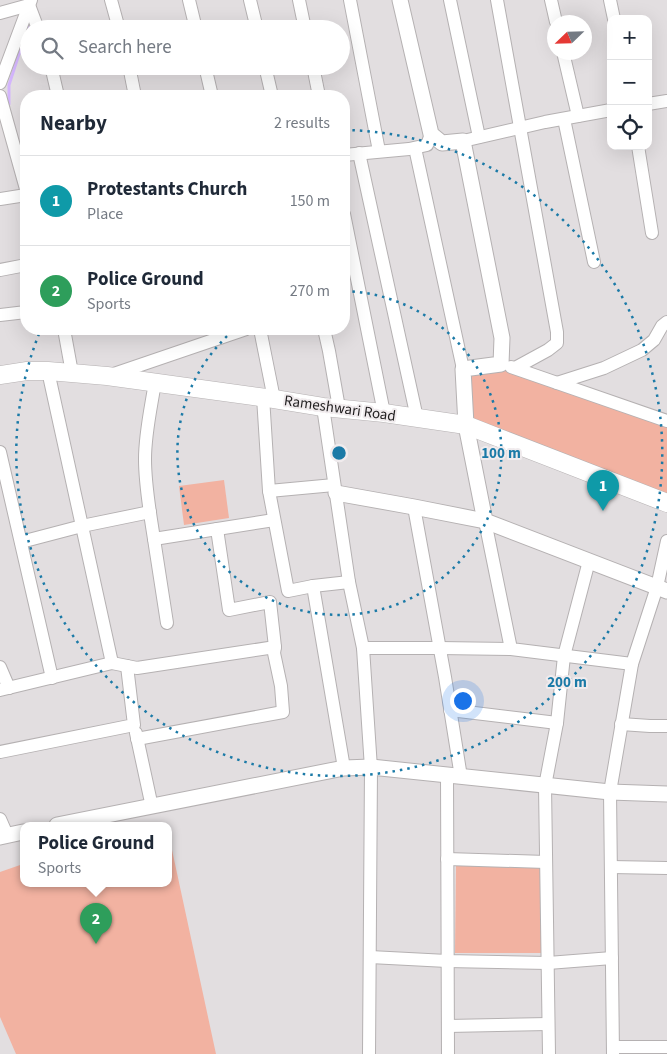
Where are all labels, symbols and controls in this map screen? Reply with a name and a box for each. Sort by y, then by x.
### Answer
north arrow [547,15,592,60]
map controls [607,15,652,150]
button: + [607,15,652,60]
search box [20,20,350,75]
icon: search [38,34,66,62]
text: Search here [78,34,172,61]
button: − [607,60,652,105]
button: locate [607,105,652,150]
text: Nearby [40,108,107,138]
text: 2 results [274,112,330,134]
text: Protestants Church [87,176,247,203]
text: 1 [52,190,60,212]
text: 150 m [290,190,330,212]
text: Place [87,203,123,225]
text: Police Ground [87,266,204,293]
text: 2 [52,280,60,302]
text: 270 m [290,280,330,302]
text: Sports [87,293,131,315]
street label: Rameshwari Road [283,390,397,427]
text: 100 m [481,443,521,464]
centre of rings [330,444,348,462]
pin: 1 [587,470,619,511]
text: 200 m [547,672,587,693]
your location [450,688,476,714]
popup [20,822,172,887]
text: Police Ground [38,830,154,857]
text: Sports [38,857,81,879]
pin: 2 [80,903,112,944]

